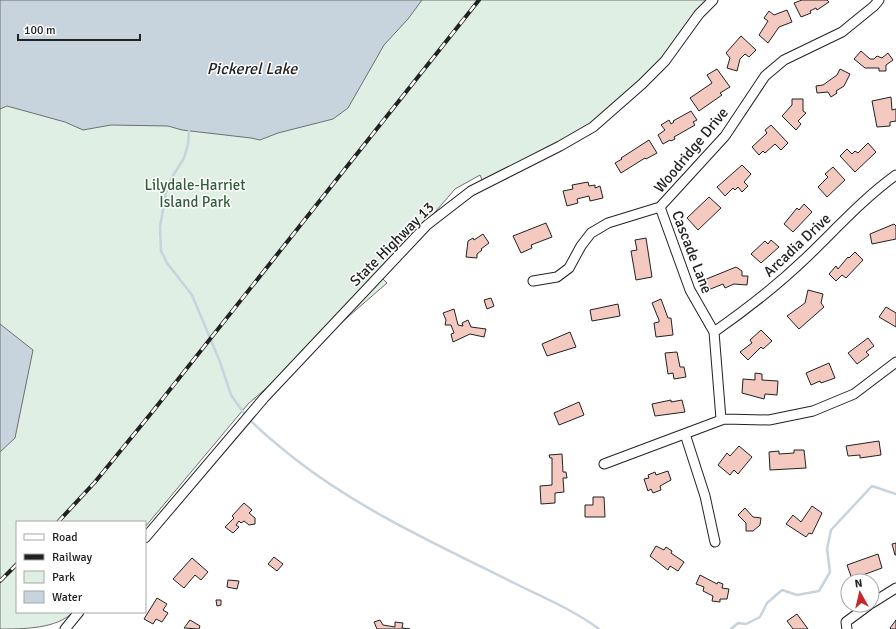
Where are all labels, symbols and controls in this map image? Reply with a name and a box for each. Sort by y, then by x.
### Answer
scale bar [18,16,140,42]
text: 100 m [24,23,56,38]
water label: Pickerel Lake [207,59,298,79]
street label: Woodridge Drive [650,104,732,196]
park label: Lilydale-Harriet Island Park [144,176,246,211]
street label: State Highway 13 [346,198,438,290]
street label: Cascade Lane [668,208,716,296]
street label: Arcadia Drive [760,209,834,281]
legend [16,521,146,613]
text: Road [52,530,78,545]
text: Railway [52,550,92,565]
text: Park [52,570,75,585]
north arrow [840,573,880,613]
text: N [854,577,863,591]
text: Water [52,590,83,605]

